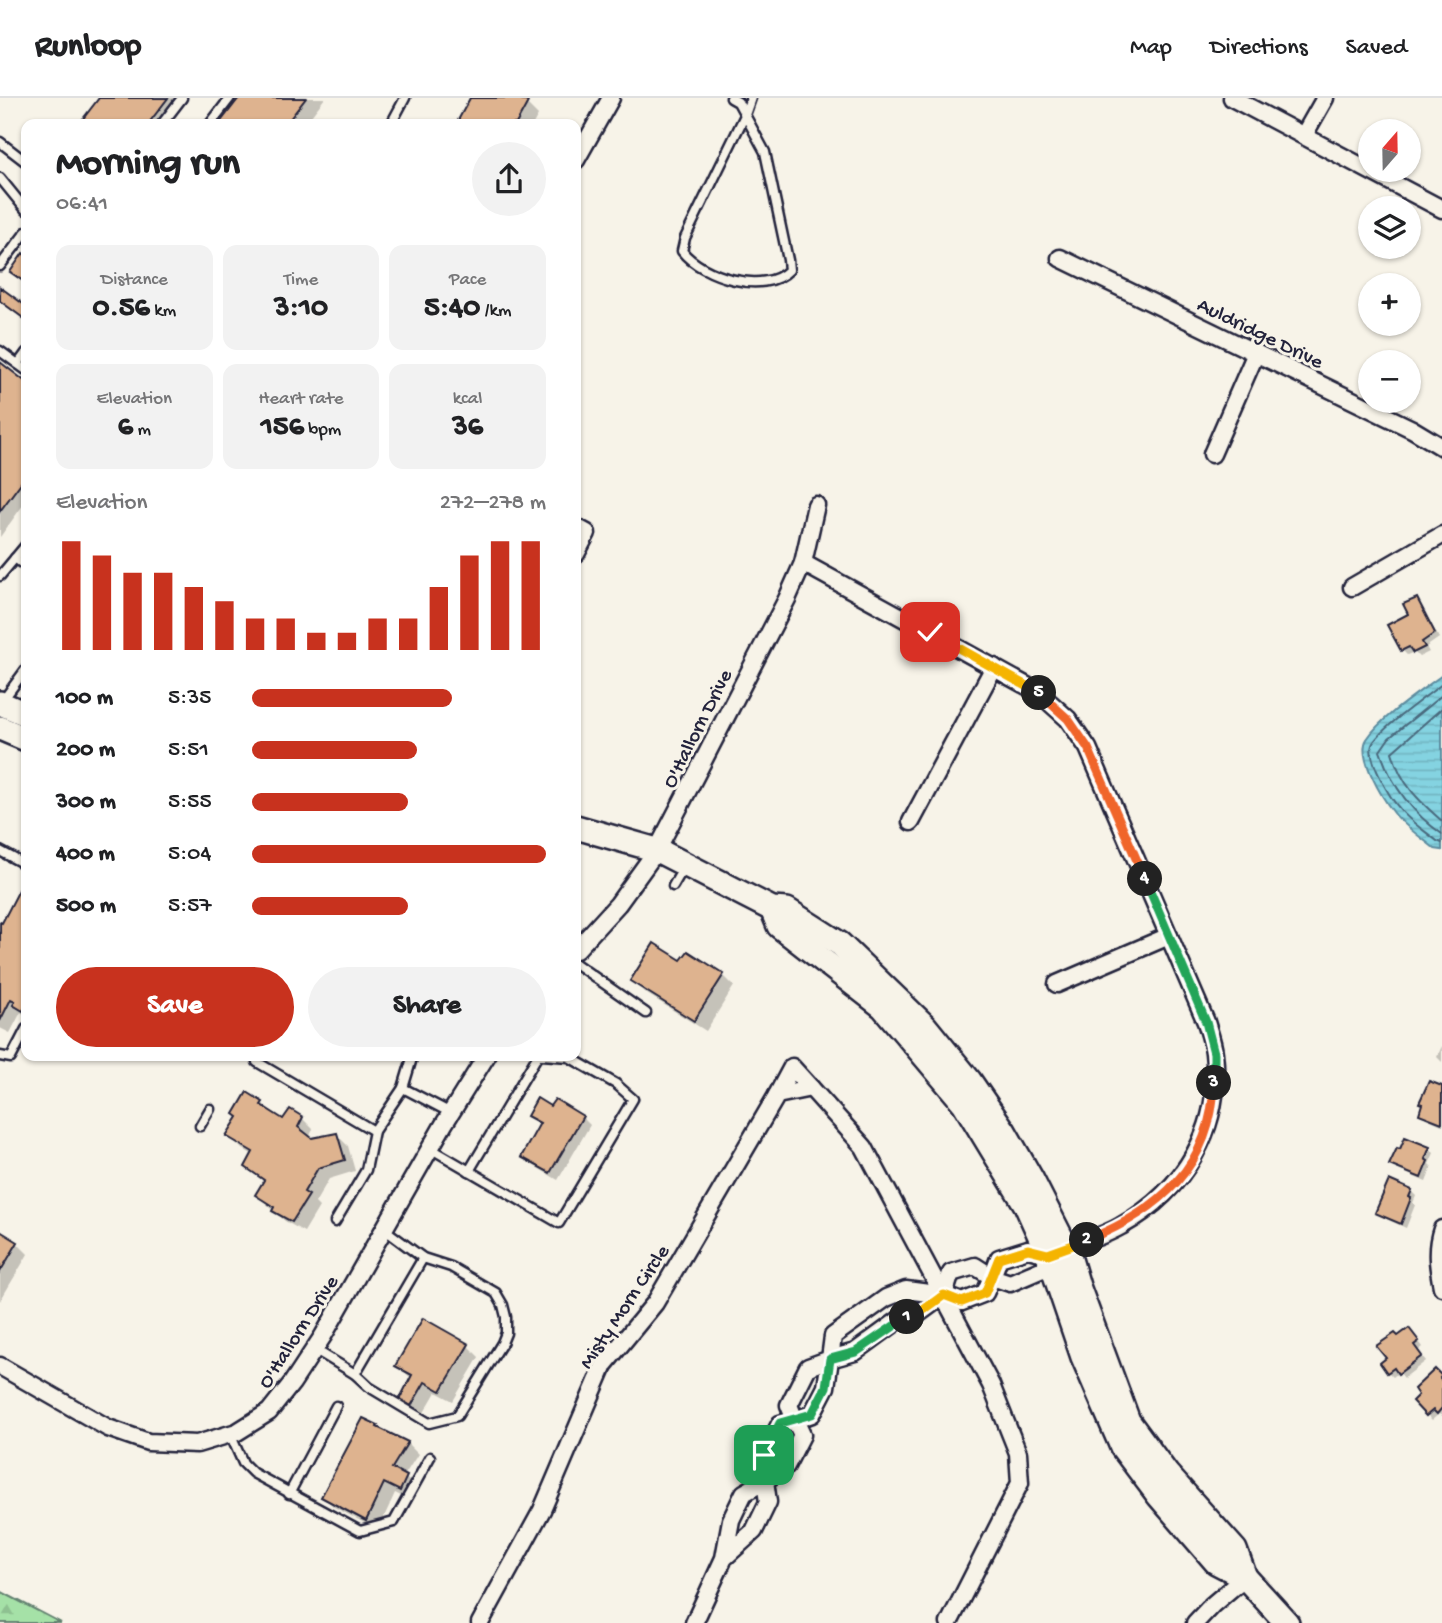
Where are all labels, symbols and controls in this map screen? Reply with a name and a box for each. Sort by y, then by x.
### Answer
text: Runloop [35,29,141,67]
text: Map [1130,34,1172,63]
text: Directions [1210,34,1308,63]
text: Saved [1346,34,1407,63]
north arrow [1358,119,1421,182]
map controls [1358,119,1421,413]
button: share [472,142,546,216]
text: Morning run [56,143,240,187]
text: 06:41 [56,191,108,218]
button: layers [1358,196,1421,259]
text: Distance [101,269,168,292]
text: Time [284,269,318,292]
text: Pace [449,269,486,292]
button: + [1358,273,1421,336]
text: 0.56 [92,292,150,327]
text: 3:10 [274,292,328,327]
text: 5:40 [424,292,480,327]
street label: Auldridge Drive [1192,294,1328,377]
text: km [150,300,176,323]
text: /km [480,300,511,323]
button: − [1358,350,1421,413]
text: Elevation [97,388,172,411]
text: Heart rate [258,388,344,411]
text: kcal [453,388,483,411]
text: 6 [118,411,133,446]
text: 156 [261,411,304,446]
text: 36 [452,411,483,446]
text: m [133,419,151,442]
text: bpm [304,419,341,442]
text: Elevation [56,490,147,517]
text: 272–278 m [440,490,546,517]
pin [900,602,960,662]
icon: check [911,613,949,651]
street label: O'Hallorn Drive [658,665,740,793]
pin: 5 [1021,676,1056,710]
text: 5 [1034,681,1044,704]
text: 100 m [56,685,113,712]
text: 5:35 [168,685,211,712]
text: 200 m [56,737,115,764]
text: 5:51 [168,737,209,764]
text: 300 m [56,789,116,816]
text: 5:55 [168,789,212,816]
text: 400 m [56,841,115,868]
text: 5:04 [168,841,211,868]
pin: 4 [1128,862,1162,896]
text: 4 [1140,867,1149,890]
text: 500 m [56,893,116,920]
text: 5:57 [168,893,211,920]
button: Save [56,967,294,1047]
button: Share [308,967,546,1047]
pin: 3 [1196,1066,1232,1100]
text: 3 [1209,1071,1218,1094]
pin: 2 [1070,1222,1104,1258]
text: 2 [1082,1228,1091,1251]
street label: Misty Morn Circle [575,1240,677,1375]
street label: O'Hallorn Drive [254,1271,346,1394]
pin: 1 [890,1300,925,1334]
text: 1 [903,1305,910,1328]
pin [734,1425,794,1485]
icon: arrive [745,1436,783,1474]

